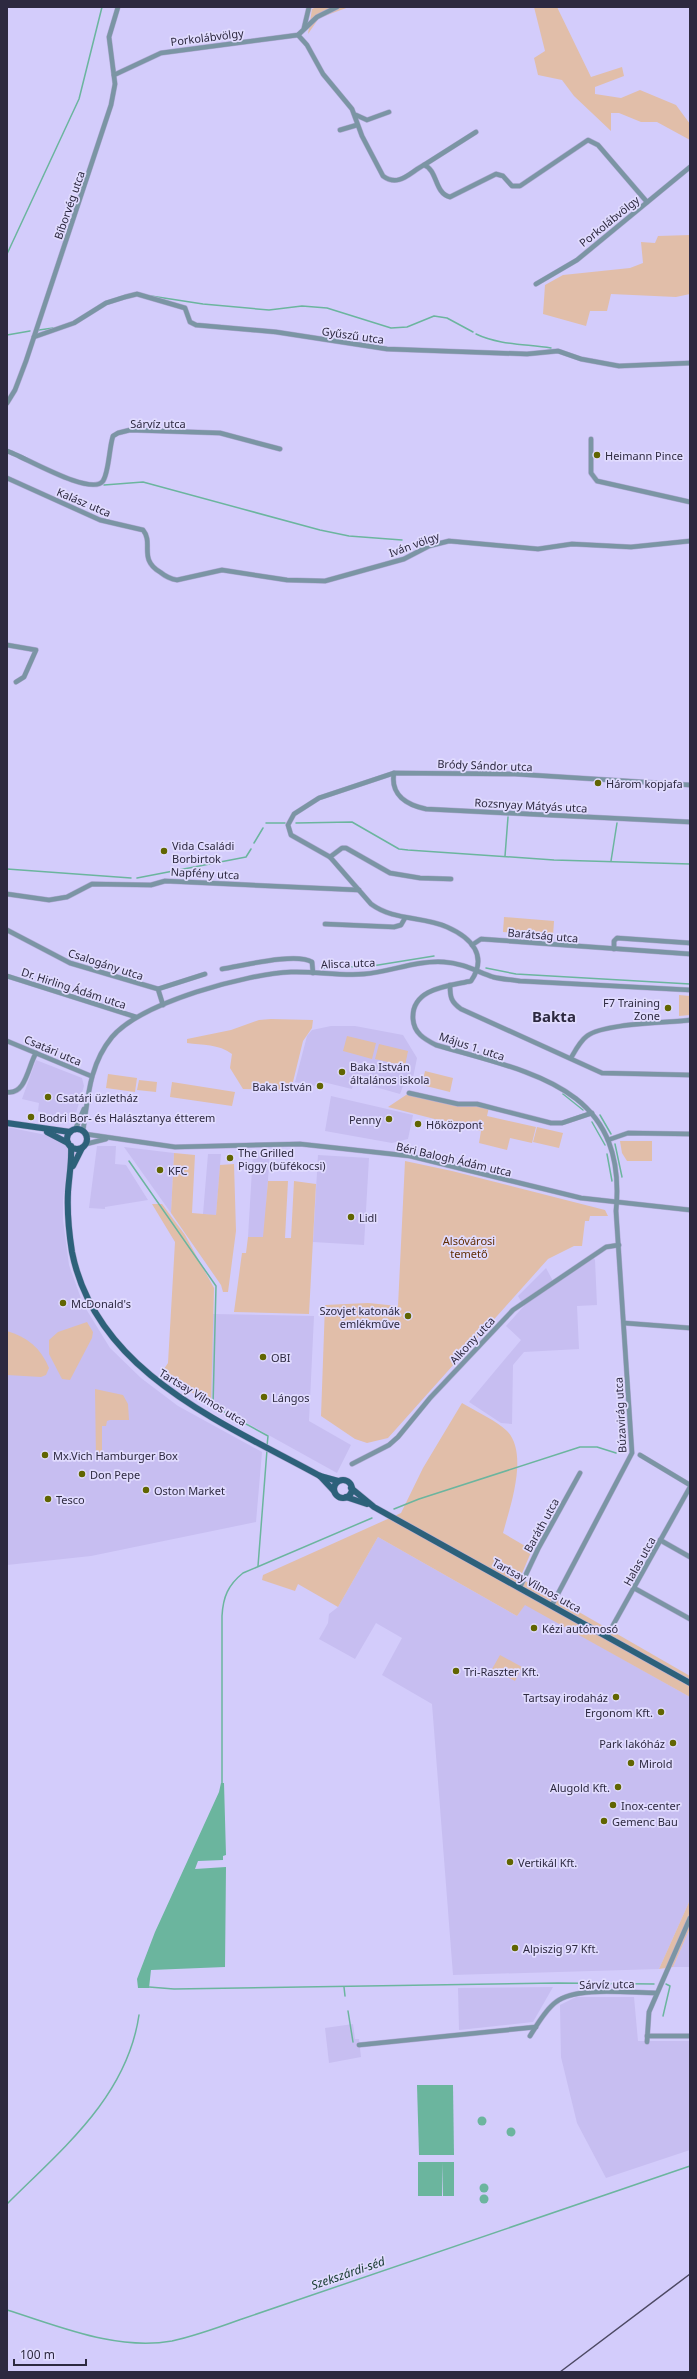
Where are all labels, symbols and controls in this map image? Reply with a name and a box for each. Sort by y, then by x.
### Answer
street label: Porkolábvölgy [170,25,245,49]
street label: Bíborvég utca [50,169,88,241]
street label: Porkolábvölgy [576,192,643,250]
street label: Gyűszű utca [321,323,385,347]
street label: Sárvíz utca [130,416,186,431]
place label: Heimann Pince [605,448,683,463]
marker: Heimann Pince [592,450,602,460]
street label: Kalász utca [55,484,113,520]
street label: Iván völgy [387,528,442,560]
street label: Bródy Sándor utca [437,756,533,774]
place label: Három kopjafa [606,776,683,791]
marker: Három kopjafa [593,778,603,788]
street label: Rozsnyay Mátyás utca [474,795,588,815]
place label: Vida Családi Borbirtok [172,838,234,866]
marker: Vida Családi Borbirtok [159,846,169,856]
street label: Napfény utca [170,864,240,882]
street label: Barátság utca [507,924,579,946]
street label: Csalogány utca [66,945,146,983]
street label: Alisca utca [320,955,376,971]
street label: Dr. Hirling Ádám utca [20,964,128,1012]
place label: F7 Training Zone [603,995,660,1023]
marker: F7 Training Zone [663,1003,673,1013]
district label: Bakta [532,1006,576,1026]
street label: Május 1. utca [437,1028,507,1064]
street label: Csatári utca [22,1031,84,1069]
place label: Baka István általános iskola [350,1059,429,1087]
marker: Baka István általános iskola [337,1067,347,1077]
place label: Baka István [252,1079,312,1094]
marker: Baka István [315,1081,325,1091]
place label: Csatári üzletház [56,1090,138,1105]
marker: Csatári üzletház [43,1092,53,1102]
place label: Bodri Bor- és Halásztanya étterem [39,1110,215,1125]
marker: Bodri Bor- és Halásztanya étterem [26,1112,36,1122]
place label: Penny [349,1112,381,1127]
marker: Penny [384,1114,394,1124]
place label: Hőközpont [426,1117,483,1132]
marker: Hőközpont [413,1119,423,1129]
street label: Béri Balogh Ádám utca [395,1138,513,1180]
place label: The Grilled Piggy (büfékocsi) [238,1145,326,1173]
marker: The Grilled Piggy (büfékocsi) [225,1153,235,1163]
place label: KFC [168,1163,188,1178]
marker: KFC [155,1165,165,1175]
place label: Lidl [359,1210,377,1225]
marker: Lidl [346,1212,356,1222]
park label: Alsóvárosi temető [443,1233,495,1261]
place label: McDonald's [71,1296,131,1311]
marker: McDonald's [58,1298,68,1308]
place label: Szovjet katonák emlékműve [319,1303,400,1331]
marker: Szovjet katonák emlékműve [403,1311,413,1321]
street label: Alkony utca [446,1313,498,1367]
place label: OBI [271,1350,291,1365]
marker: OBI [258,1352,268,1362]
street label: Tartsay Vilmos utca [157,1365,249,1429]
street label: Búzavirág utca [611,1377,629,1453]
place label: Lángos [272,1390,309,1405]
marker: Lángos [259,1392,269,1402]
place label: Mx.Vich Hamburger Box [53,1448,178,1463]
marker: Mx.Vich Hamburger Box [40,1450,50,1460]
place label: Don Pepe [90,1467,140,1482]
marker: Don Pepe [77,1469,87,1479]
place label: Oston Market [154,1483,225,1498]
marker: Oston Market [141,1485,151,1495]
place label: Tesco [56,1492,85,1507]
marker: Tesco [43,1494,53,1504]
street label: Baráth utca [520,1495,562,1555]
street label: Halas utca [619,1534,659,1588]
street label: Tartsay Vilmos utca [490,1554,584,1616]
place label: Kézi autómosó [542,1621,619,1636]
marker: Kézi autómosó [529,1623,539,1633]
place label: Tri-Raszter Kft. [464,1664,539,1679]
marker: Tri-Raszter Kft. [451,1666,461,1676]
place label: Tartsay irodaház [523,1690,608,1705]
marker: Tartsay irodaház [611,1692,621,1702]
place label: Ergonom Kft. [585,1705,653,1720]
marker: Ergonom Kft. [656,1707,666,1717]
place label: Park lakóház [599,1736,665,1751]
marker: Park lakóház [668,1738,678,1748]
place label: Mirold [639,1756,672,1771]
marker: Mirold [626,1758,636,1768]
place label: Alugold Kft. [550,1780,610,1795]
marker: Alugold Kft. [613,1782,623,1792]
place label: Inox-center [621,1798,681,1813]
marker: Inox-center [608,1800,618,1810]
place label: Gemenc Bau [612,1814,678,1829]
marker: Gemenc Bau [599,1816,609,1826]
place label: Vertikál Kft. [518,1855,577,1870]
marker: Vertikál Kft. [505,1857,515,1867]
place label: Alpiszig 97 Kft. [523,1941,598,1956]
marker: Alpiszig 97 Kft. [510,1943,520,1953]
street label: Sárvíz utca [579,1976,635,1992]
water label: Szekszárdi-séd [309,2252,388,2294]
scale bar [14,2341,86,2367]
text: 100 m [20,2346,55,2363]

